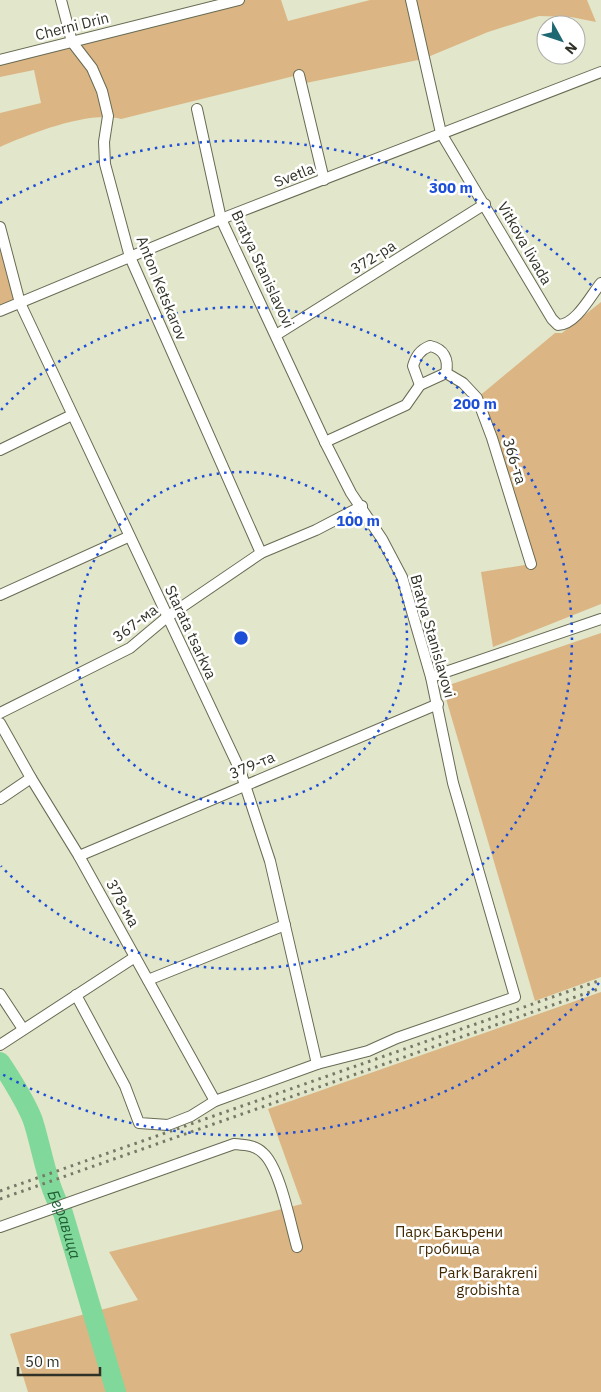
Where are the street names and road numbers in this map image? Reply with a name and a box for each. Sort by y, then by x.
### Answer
street label: Cherni Drin [33,8,111,44]
street label: Svetla [271,159,317,191]
street label: Vitkova livada [494,198,556,288]
street label: Bratya Stanislavovi [227,207,299,331]
street label: Anton Ketskarov [132,233,192,343]
street label: 372-ра [347,236,399,278]
street label: 366-та [499,436,531,486]
street label: Bratya Stanislavovi [406,572,460,700]
street label: Starata tsarkva [161,582,221,682]
street label: 367-ма [109,600,161,646]
street label: 379-та [226,747,278,783]
street label: 378-ма [102,876,144,930]

